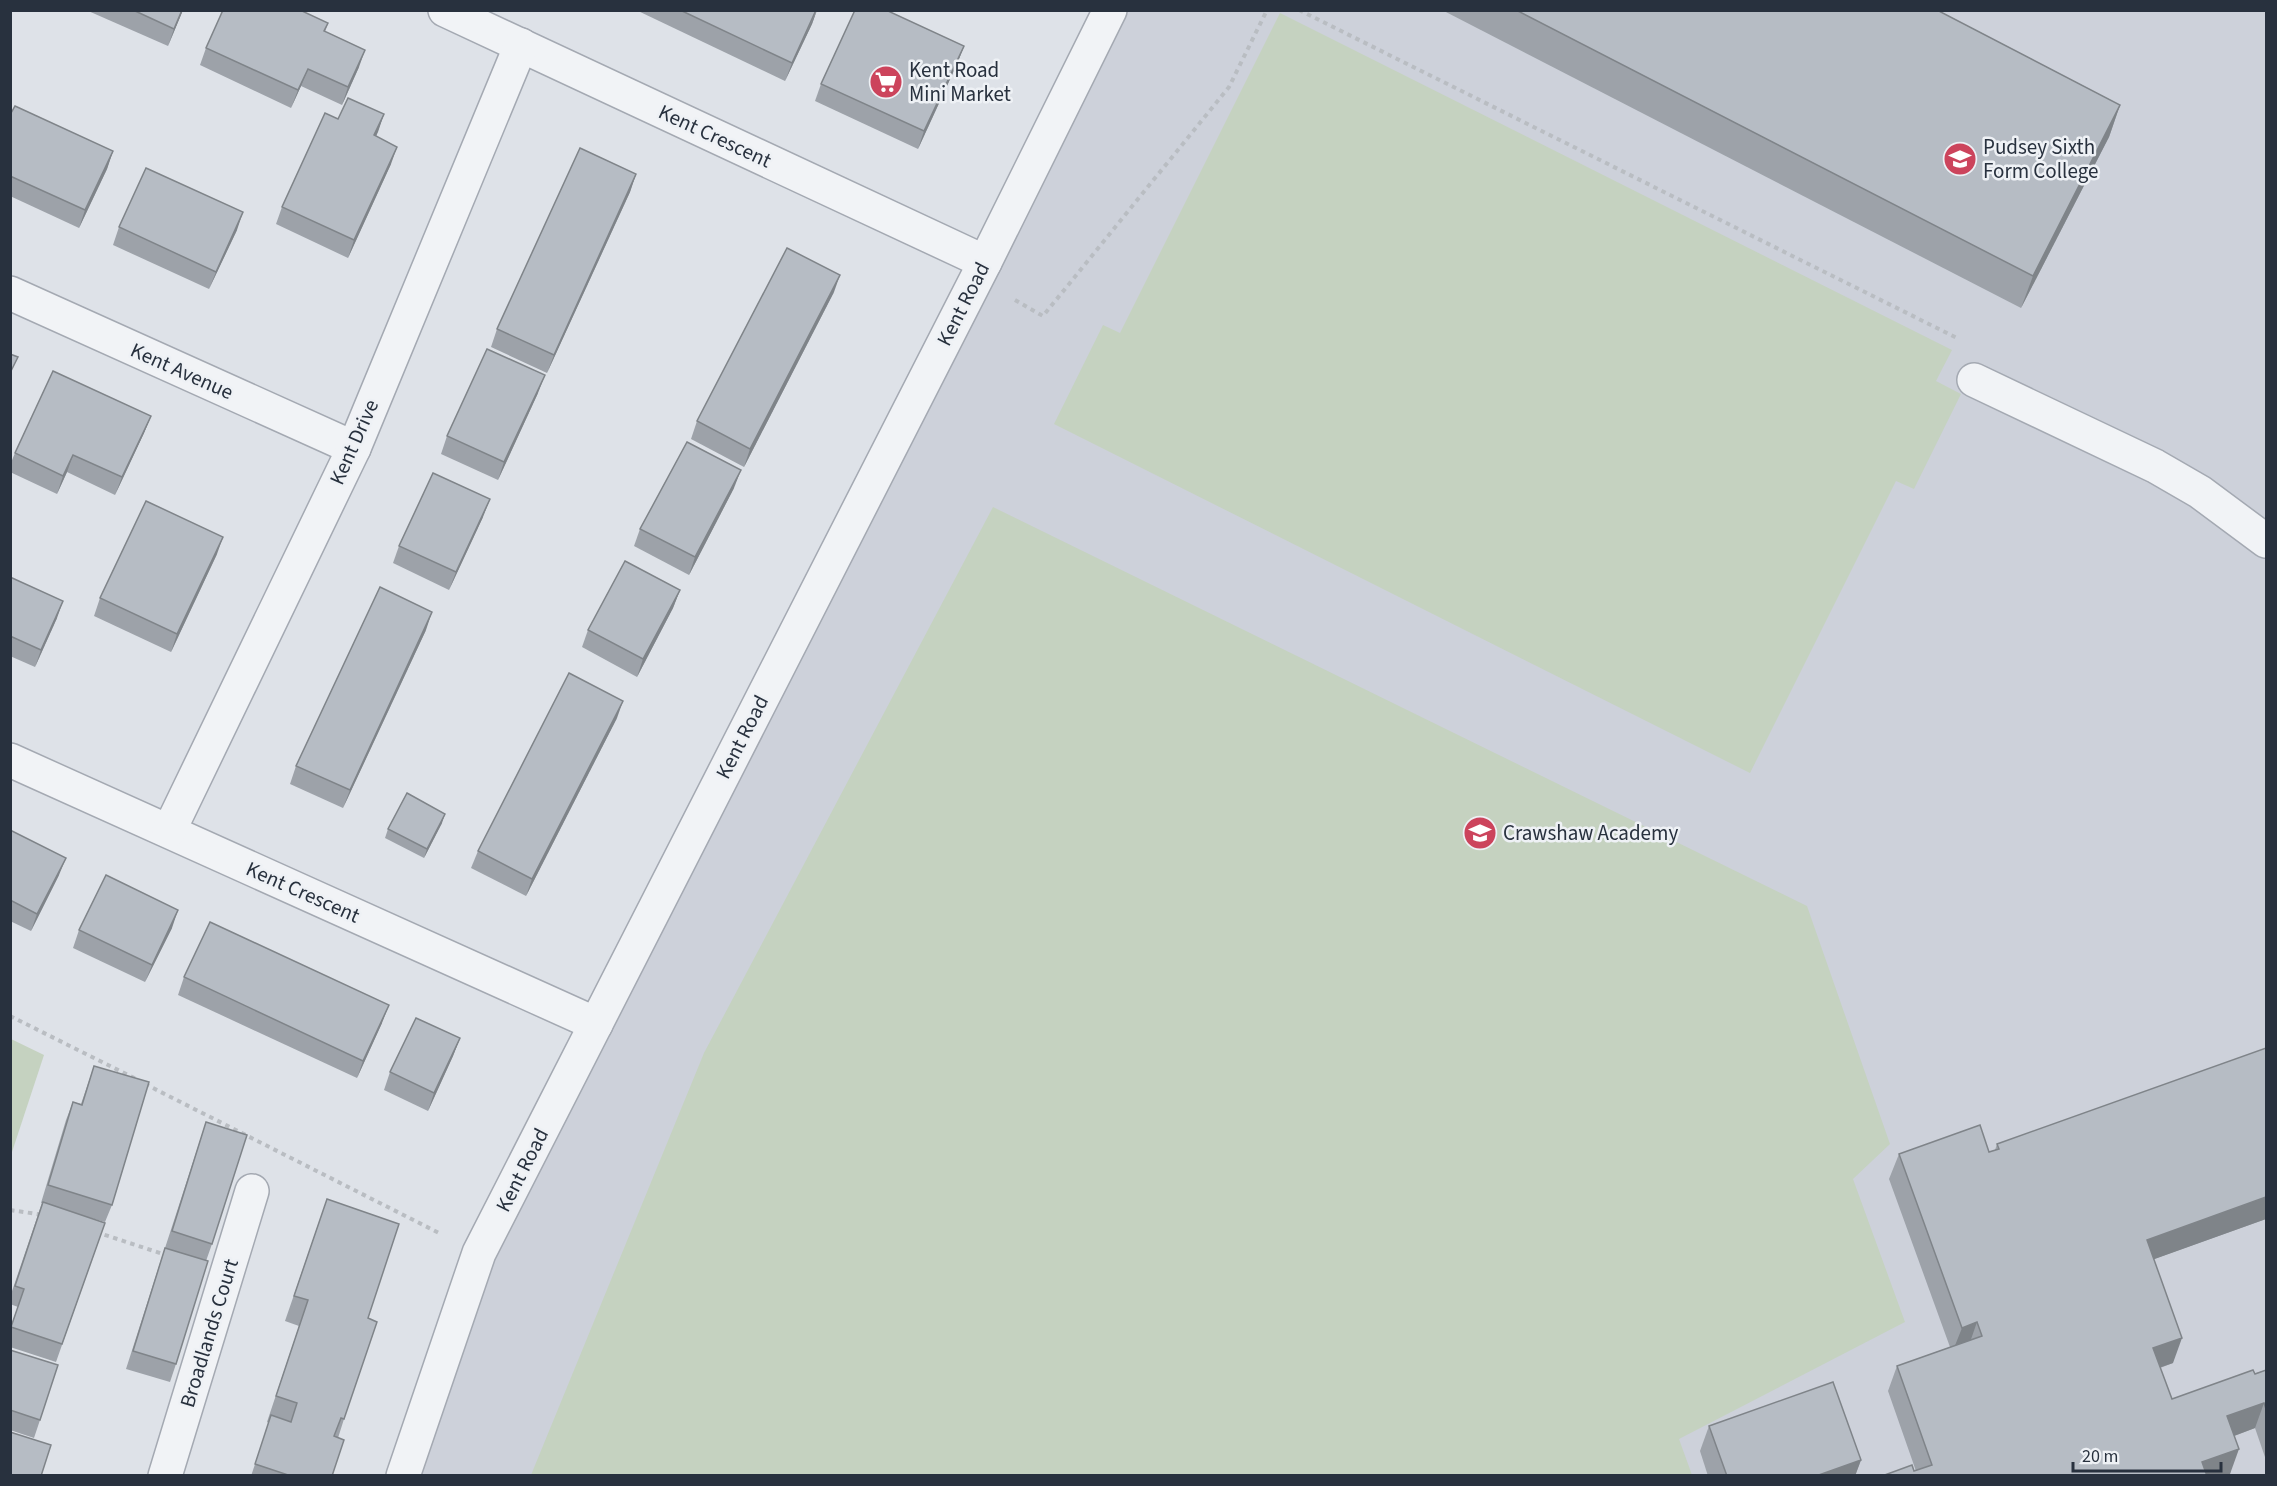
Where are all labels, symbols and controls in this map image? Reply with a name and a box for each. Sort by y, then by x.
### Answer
place label: Kent Road Mini Market [909,55,1011,109]
supermarket icon: Kent Road Mini Market [868,64,904,100]
street label: Kent Crescent [654,97,776,175]
place label: Pudsey Sixth Form College [1983,132,2098,186]
school or university icon: Pudsey Sixth Form College [1942,141,1978,177]
street label: Kent Road [929,257,997,351]
street label: Kent Avenue [126,335,238,407]
street label: Kent Drive [322,394,386,490]
street label: Kent Road [708,690,776,784]
school or university icon: Crawshaw Academy [1462,815,1498,851]
place label: Crawshaw Academy [1503,818,1678,848]
street label: Kent Crescent [241,854,365,930]
street label: Kent Road [488,1123,556,1217]
street label: Broadlands Court [172,1255,246,1411]
scale bar [2073,1435,2222,1473]
text: 20 m [2082,1444,2118,1469]

